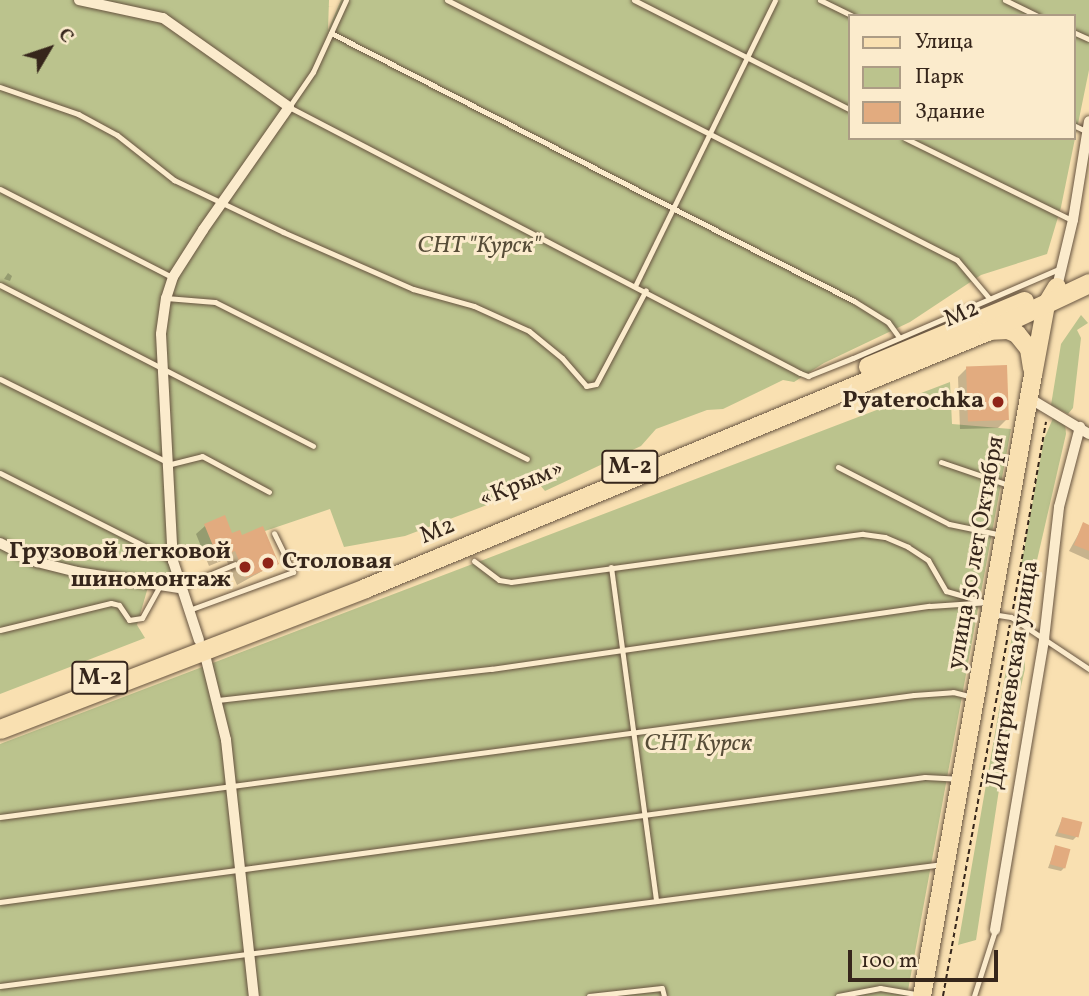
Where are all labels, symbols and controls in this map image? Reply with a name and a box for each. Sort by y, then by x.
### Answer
north arrow [14,14,84,84]
legend [848,14,1075,140]
text: С [51,23,79,49]
text: Улица [915,28,973,57]
text: Парк [915,63,964,92]
text: Здание [915,98,985,127]
park label: СНТ "Курск" [417,233,541,261]
street label: М2 [940,295,984,335]
place label: Pyaterochka [842,388,984,416]
marker: Pyaterochka [990,394,1006,410]
street label: улица 50 лет Октября [942,434,1012,672]
road number: М-2 [600,447,660,486]
street label: «Крым» [476,455,568,515]
street label: М2 [416,512,460,552]
place label: Грузовой легковой шиномонтаж [9,539,231,595]
place label: Столовая [282,549,392,577]
marker: Столовая [260,555,276,571]
street label: Дмитриевская улица [982,558,1046,792]
marker: Грузовой легковой шиномонтаж [237,559,253,575]
road number: М-2 [70,658,130,698]
park label: СНТ Курск [644,731,752,759]
scale bar [851,936,1002,980]
text: 100 m [861,947,918,976]

